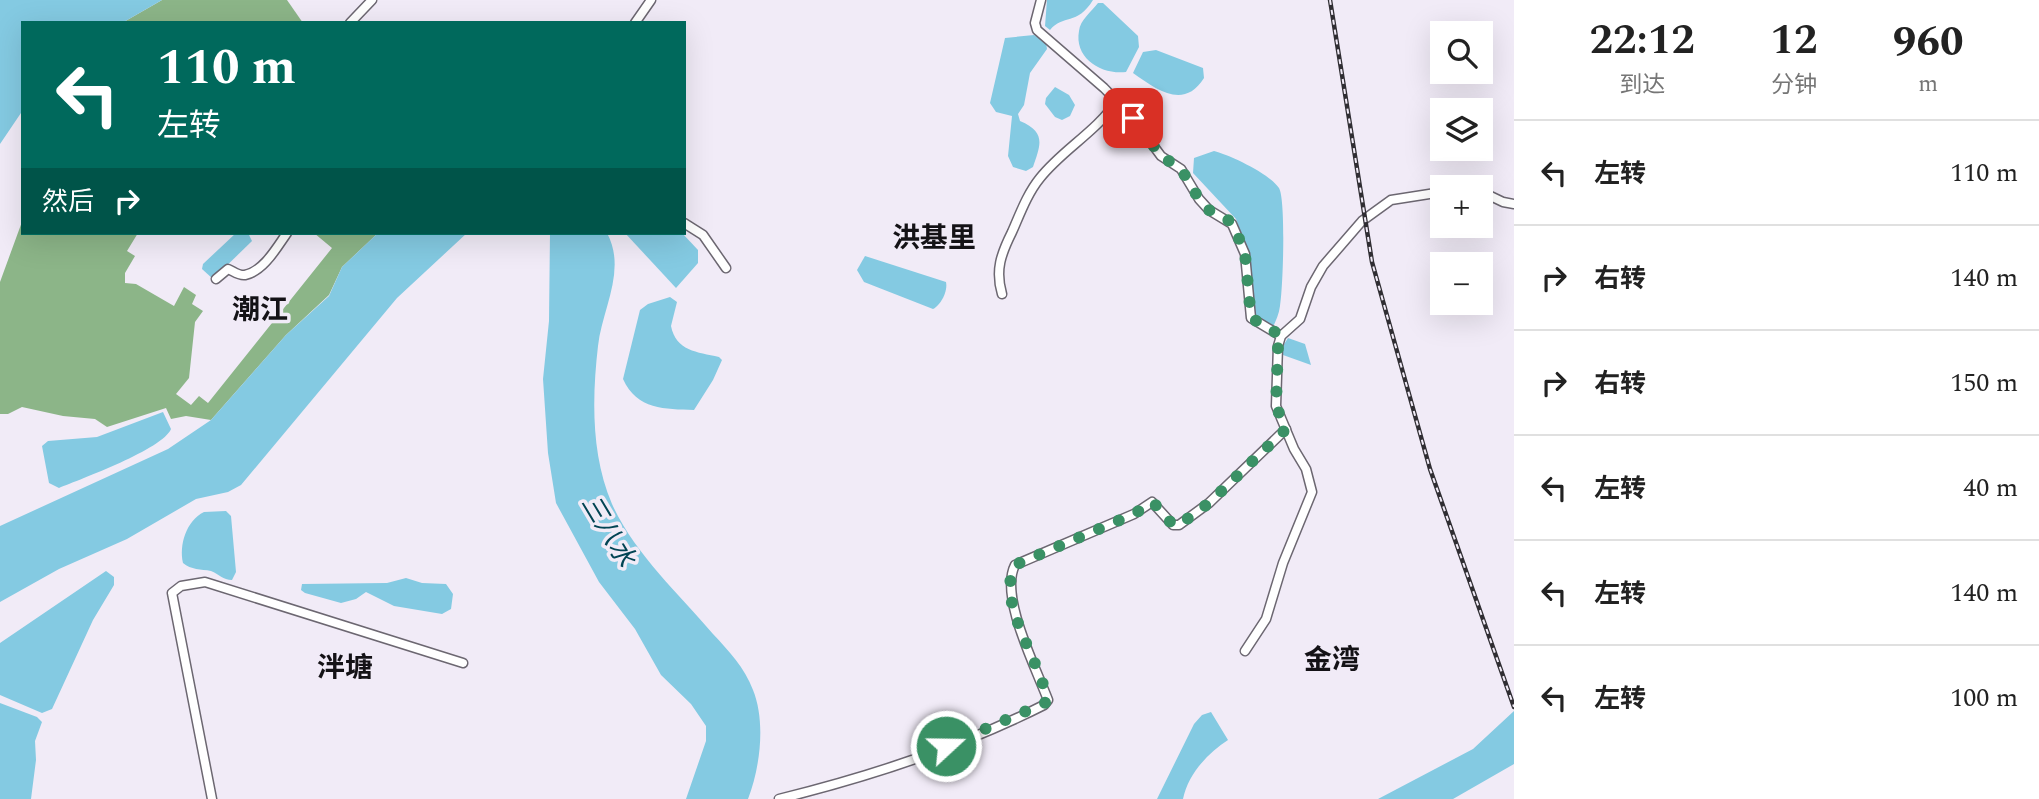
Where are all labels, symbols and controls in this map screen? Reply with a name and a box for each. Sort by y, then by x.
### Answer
text: 22:12 [1589,9,1695,72]
text: 12 [1770,9,1817,72]
text: 960 [1893,11,1964,74]
map controls [1430,21,1493,315]
button: search [1430,21,1493,84]
text: 110 m [157,31,296,106]
icon: left [42,49,133,140]
text: m [1918,67,1938,102]
text: 到达 [1619,68,1665,103]
text: 分钟 [1771,68,1817,103]
pin [1103,88,1163,148]
button: layers [1430,98,1493,161]
icon: arrive [1114,99,1152,137]
text: 左转 [157,102,221,151]
text: 110 m [1950,153,2018,193]
icon: left [1535,154,1573,192]
text: 左转 [1594,154,1646,194]
button: + [1430,175,1493,238]
text: 然后 [42,182,94,222]
icon: right [108,182,146,220]
district label: 洪基里 [892,217,976,260]
button: − [1430,252,1493,315]
text: 140 m [1950,258,2018,298]
icon: right [1535,259,1573,297]
text: 右转 [1594,259,1646,299]
district label: 潮江 [232,289,288,332]
text: 150 m [1950,363,2018,403]
icon: right [1535,364,1573,402]
text: 右转 [1594,364,1646,404]
text: 40 m [1963,468,2018,508]
icon: left [1535,469,1573,507]
text: 左转 [1594,469,1646,509]
water label: 三八水 [571,487,646,576]
text: 140 m [1950,573,2018,613]
icon: left [1535,574,1573,612]
text: 左转 [1594,574,1646,614]
district label: 金湾 [1304,639,1360,682]
district label: 泮塘 [317,647,373,690]
text: 100 m [1950,678,2018,718]
icon: left [1535,679,1573,717]
text: 左转 [1594,679,1646,719]
position arrow [909,709,983,783]

